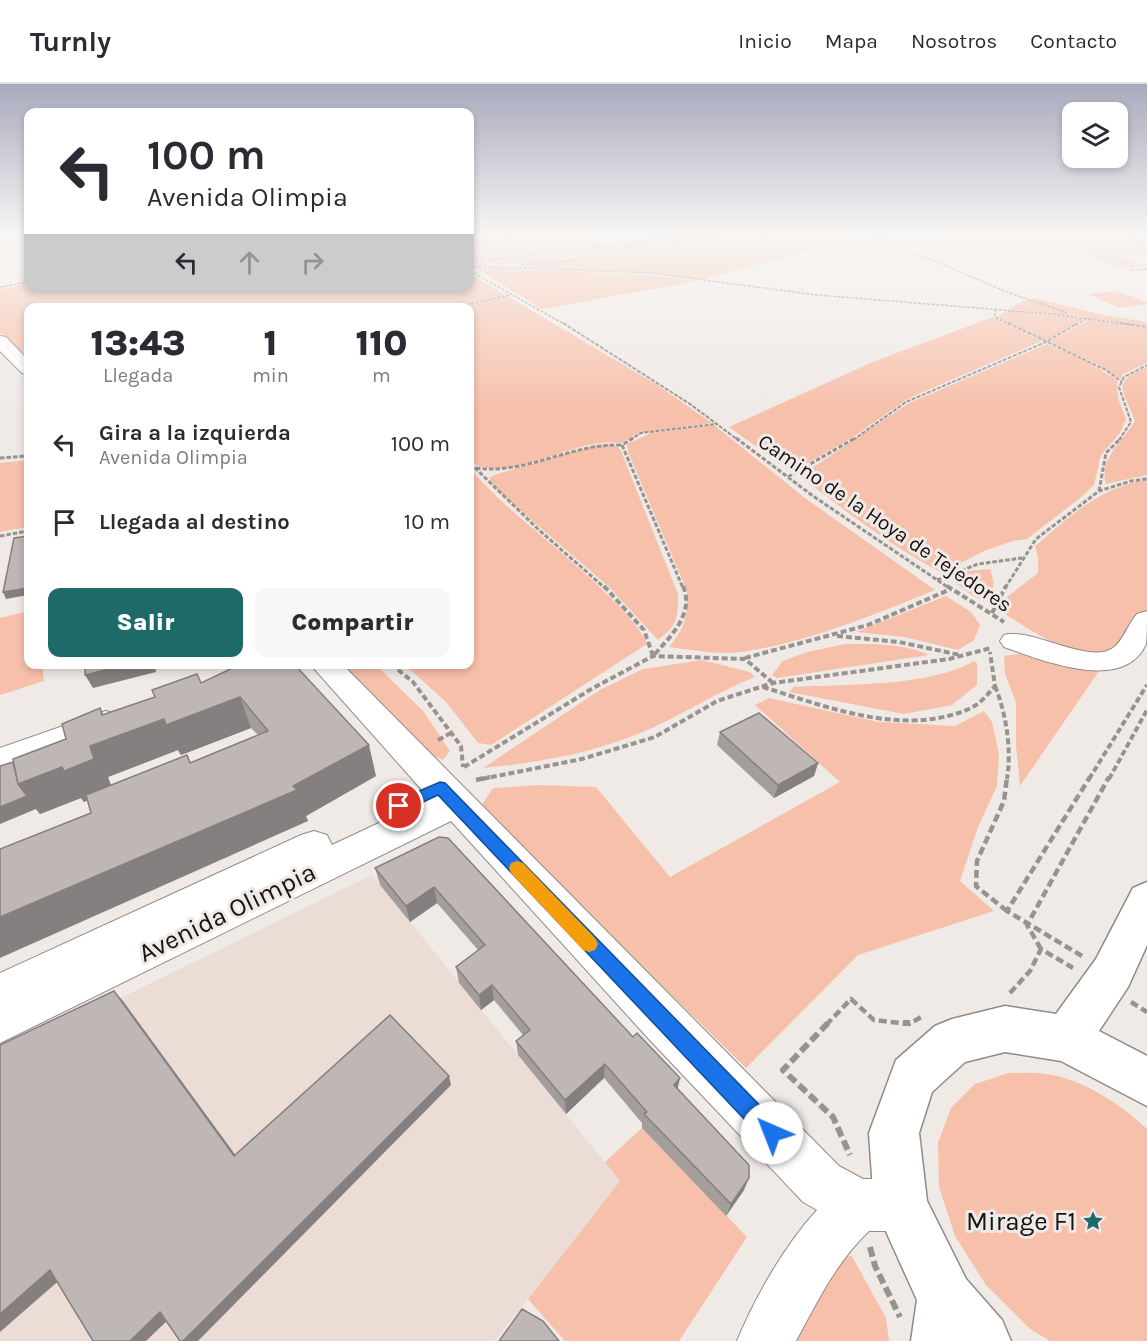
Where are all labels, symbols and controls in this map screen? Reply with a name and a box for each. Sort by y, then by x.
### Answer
text: Turnly [30,25,111,58]
text: Inicio [738,29,792,53]
text: Mapa [825,29,878,53]
text: Nosotros [911,29,997,53]
text: Contacto [1030,29,1117,53]
map controls [1062,102,1128,168]
button: layers [1062,102,1128,168]
text: 100 m [147,130,266,180]
icon: left [48,132,126,210]
text: Avenida Olimpia [147,181,348,213]
icon: left [170,246,203,279]
icon: ahead [233,246,266,279]
icon: right [296,246,329,279]
text: 13:43 [91,322,186,364]
text: 1 [264,322,277,364]
text: 110 [356,322,407,364]
text: Llegada [103,364,173,387]
text: min [252,364,289,387]
text: m [372,364,391,387]
text: Gira a la izquierda [99,420,291,446]
icon: left [48,428,81,461]
street label: Camino de la Hoya de Tejedores [754,429,1016,617]
text: 100 m [391,431,450,457]
text: Avenida Olimpia [99,446,248,469]
icon: arrive [48,506,81,539]
text: Llegada al destino [99,509,290,535]
text: 10 m [404,509,450,535]
button: Salir [48,588,243,657]
button: Compartir [255,588,450,657]
pin [373,780,424,831]
icon: arrive [382,789,415,822]
street label: Avenida Olimpia [133,856,321,969]
position arrow [740,1101,804,1165]
place label: Mirage F1 [966,1206,1076,1237]
place icon: Mirage F1 [1081,1209,1105,1233]

